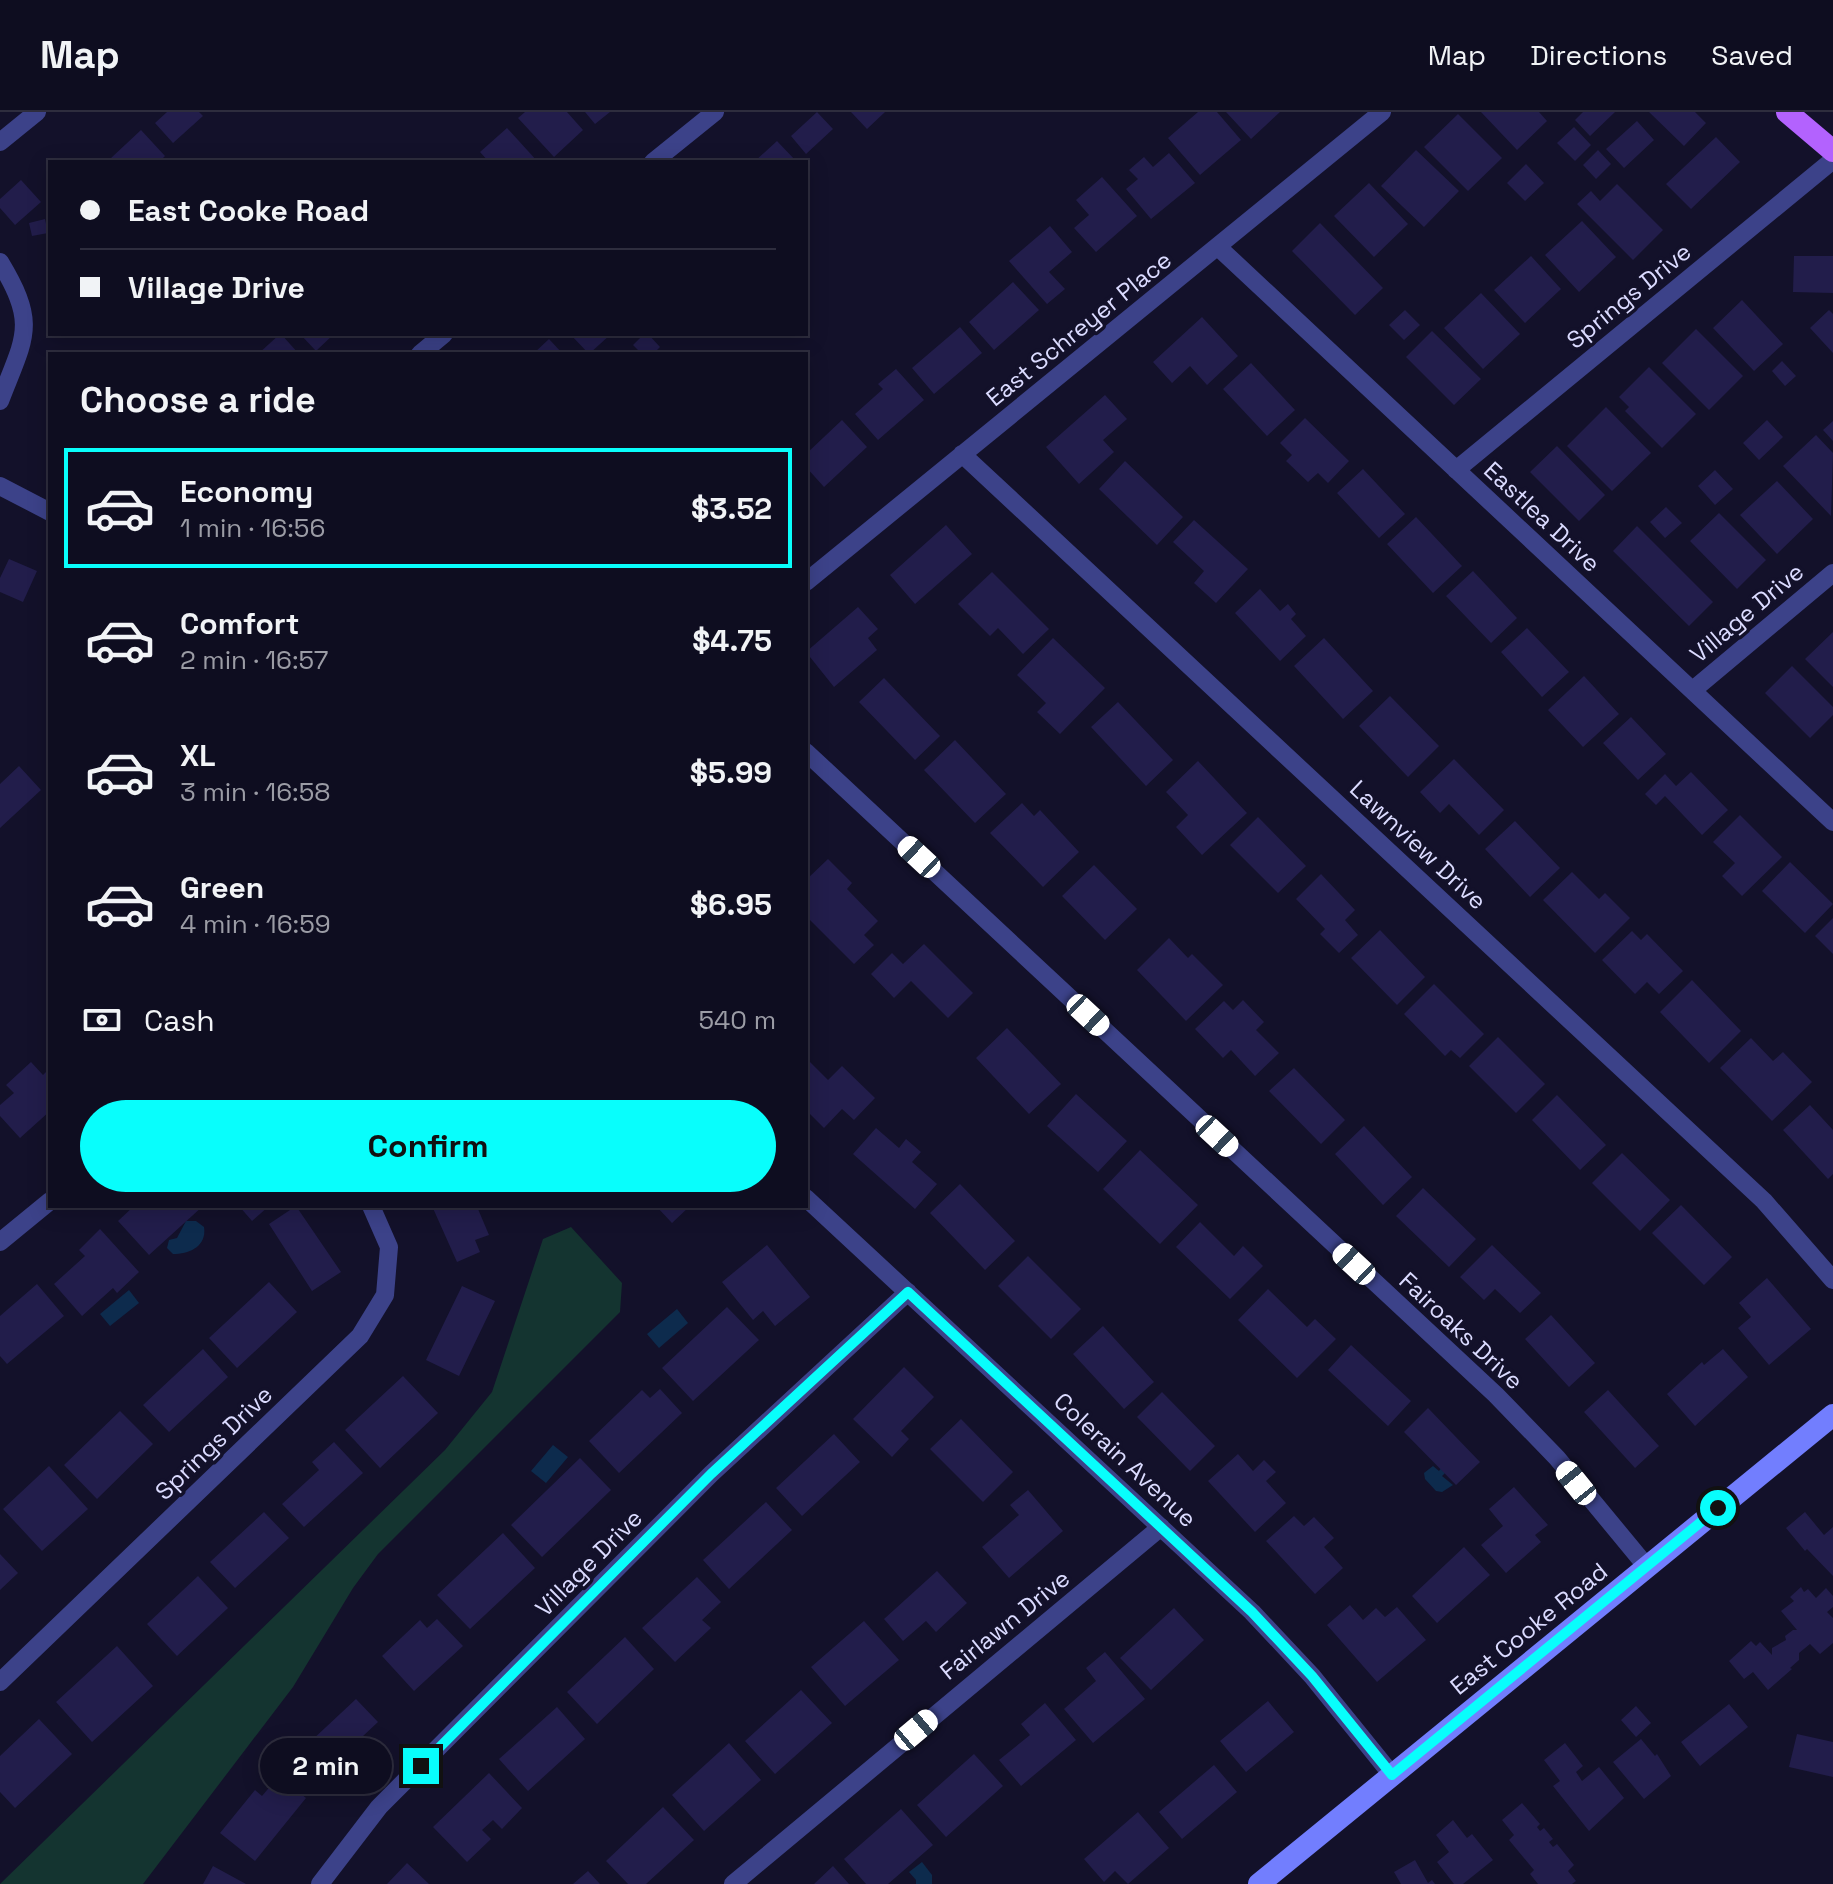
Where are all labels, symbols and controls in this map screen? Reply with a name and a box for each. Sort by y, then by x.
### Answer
text: Map [40,31,120,79]
text: Map [1428,37,1486,73]
text: Directions [1530,37,1667,73]
text: Saved [1711,37,1793,73]
text: East Cooke Road [128,191,369,230]
street label: Springs Drive [1560,236,1697,355]
street label: East Schreyer Place [980,244,1178,413]
text: Village Drive [128,268,305,307]
text: Choose a ride [80,377,316,423]
street label: Eastlea Drive [1478,455,1607,579]
icon: car [84,472,156,544]
text: Economy [180,472,313,511]
text: $3.52 [691,489,772,528]
text: 1 min · 16:56 [180,511,325,545]
street label: Village Drive [1683,556,1810,669]
icon: car [84,604,156,676]
text: Comfort [180,604,299,643]
text: $4.75 [692,621,772,660]
text: 2 min · 16:57 [180,643,329,677]
icon: car [84,736,156,808]
text: XL [180,736,216,775]
text: $5.99 [690,753,772,792]
street label: Lawnview Drive [1343,773,1493,916]
text: 3 min · 16:58 [180,775,330,809]
car [893,832,945,882]
icon: car [84,868,156,940]
text: Green [180,868,264,907]
text: $6.95 [690,885,772,924]
text: 4 min · 16:59 [180,907,331,941]
car [1062,990,1114,1040]
icon: cash [80,998,124,1042]
text: Cash [144,1001,215,1040]
text: 540 m [698,1003,776,1037]
button: Confirm [80,1100,776,1192]
car [1191,1111,1243,1161]
car [1328,1239,1380,1289]
street label: Fairoaks Drive [1393,1265,1530,1396]
street label: Springs Drive [148,1379,279,1506]
street label: Colerain Avenue [1047,1386,1203,1534]
car [1552,1457,1600,1509]
route start [1700,1490,1736,1526]
street label: Village Drive [528,1502,649,1623]
street label: East Cooke Road [1444,1556,1614,1702]
street label: Fairlawn Drive [933,1563,1076,1687]
car [890,1705,942,1755]
callout: 2 min [261,1738,393,1794]
route end [403,1748,439,1784]
text: 2 min [292,1749,360,1783]

